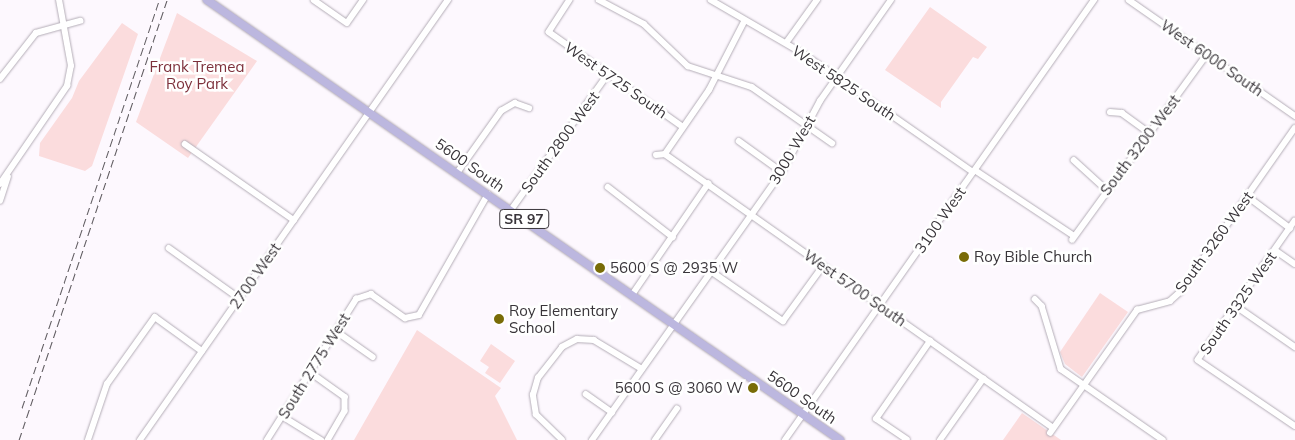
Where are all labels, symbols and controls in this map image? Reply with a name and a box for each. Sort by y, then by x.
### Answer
street label: West 6000 South [1157,16,1267,100]
street label: West 5725 South [561,38,671,122]
street label: West 5825 South [789,42,899,124]
park label: Frank Tremea Roy Park [150,57,244,92]
street label: South 2800 West [517,88,603,196]
street label: South 3200 West [1096,91,1184,199]
street label: 3000 West [765,112,819,188]
street label: 5600 South [432,135,508,195]
street label: 3100 West [911,184,969,256]
street label: South 3260 West [1171,188,1257,296]
road number: SR 97 [499,208,549,230]
street label: 2700 West [226,240,284,312]
street label: West 5700 South [800,246,910,330]
place label: Roy Bible Church [974,248,1092,266]
street label: South 3325 West [1196,248,1280,358]
marker: Roy Bible Church [958,251,970,263]
place label: 5600 S @ 2935 W [610,259,738,277]
marker: 5600 S @ 2935 W [594,262,606,274]
place label: Roy Elementary School [509,301,618,336]
street label: South 2775 West [274,310,354,422]
marker: Roy Elementary School [493,313,505,325]
street label: 5600 South [764,367,840,427]
place label: 5600 S @ 3060 W [615,379,743,397]
marker: 5600 S @ 3060 W [747,382,759,394]

